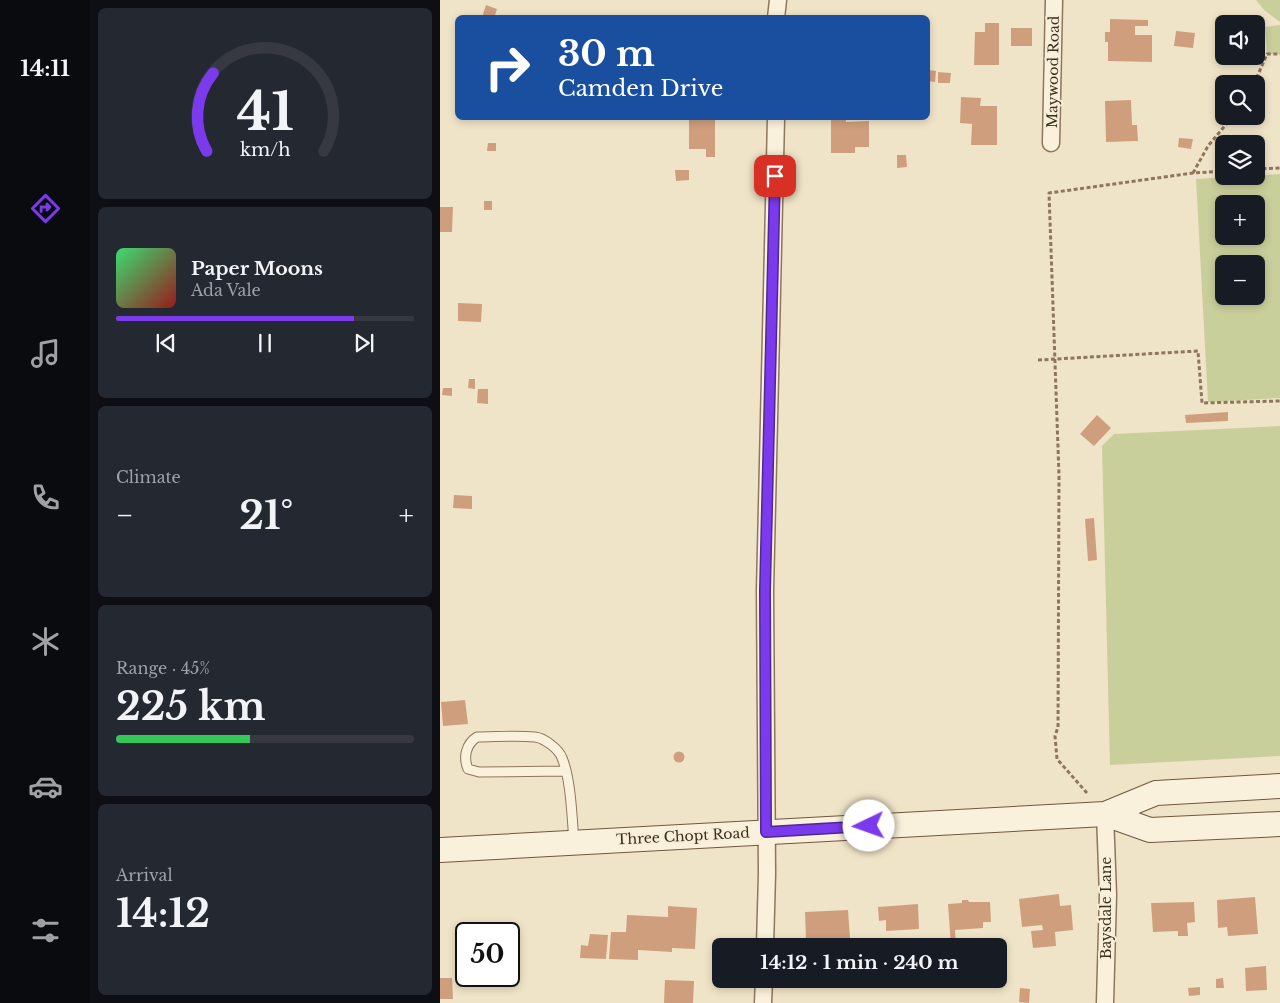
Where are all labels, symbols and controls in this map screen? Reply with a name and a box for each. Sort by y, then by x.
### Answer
street label: Maywood Road [1043,15,1063,128]
map controls [1215,15,1265,305]
button: sound [1215,15,1265,65]
text: 30 m [558,32,655,75]
icon: right [475,35,540,100]
text: 14:11 [20,55,70,82]
text: Camden Drive [558,75,723,102]
button: search [1215,75,1265,125]
text: 41 [236,80,294,144]
button: layers [1215,135,1265,185]
text: km/h [240,139,290,161]
pin [754,155,796,197]
icon: arrive [761,162,789,190]
icon: directions [28,191,63,226]
button: + [1215,195,1265,245]
button: − [1215,255,1265,305]
text: Paper Moons [191,257,323,280]
text: Ada Vale [191,280,261,300]
icon: previous [152,329,180,357]
icon: pause [251,329,279,357]
icon: next [350,329,378,357]
icon: music [28,336,63,371]
text: Climate [116,467,181,487]
icon: phone [28,480,63,515]
text: 21° [239,492,293,539]
text: − [116,498,134,533]
text: + [399,498,414,533]
icon: climate [28,624,63,659]
text: Range · 45% [116,658,210,678]
text: 225 km [116,683,265,730]
icon: car [28,769,63,804]
position arrow [842,799,894,851]
street label: Three Chopt Road [616,823,751,848]
street label: Baysdale Lane [1097,857,1115,959]
text: Arrival [116,865,173,885]
text: 14:12 [116,890,210,937]
icon: filters [28,913,63,948]
speed limit sign: 50 [455,922,520,987]
text: 14:12 · 1 min · 240 m [760,951,959,974]

